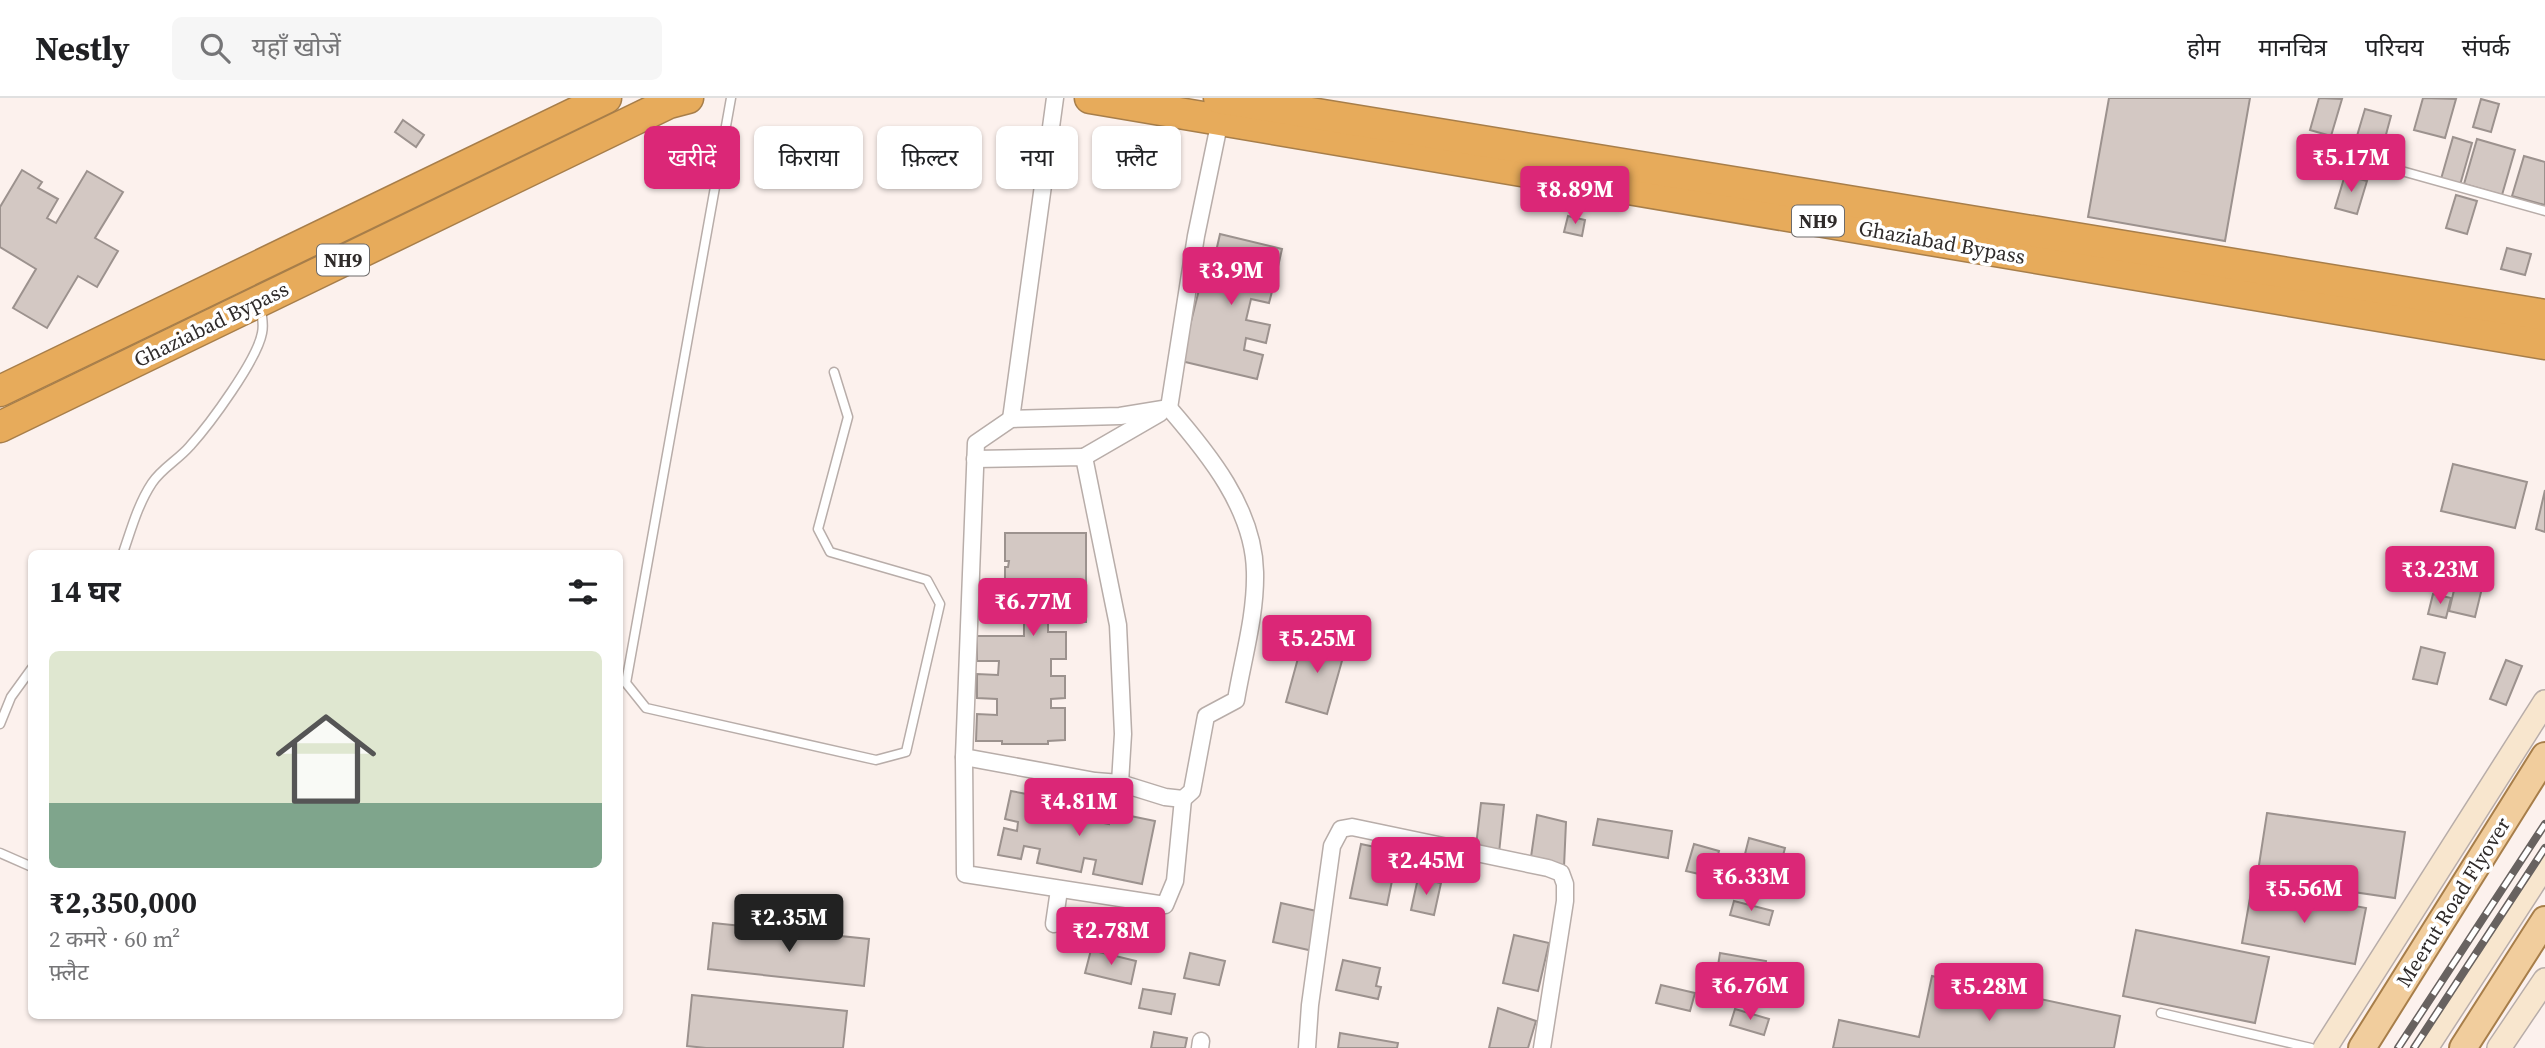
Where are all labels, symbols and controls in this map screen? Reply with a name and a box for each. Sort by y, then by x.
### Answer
search box [172,17,662,80]
text: Nestly [35,26,130,71]
icon: search [196,29,234,67]
text: यहाँ खोजें [252,29,341,65]
text: होम [2187,31,2220,64]
text: मानचित्र [2258,31,2327,64]
text: परिचय [2365,31,2424,64]
text: संपर्क [2462,31,2510,64]
chip: खरीदें [644,126,740,189]
chip: किराया [754,126,863,189]
chip: फ़िल्टर [877,126,982,189]
chip: नया [996,126,1078,189]
chip: फ़्लैट [1092,126,1181,189]
pin: ₹5.17M [2294,134,2408,194]
text: ₹5.17M [2312,141,2390,173]
pin: ₹8.89M [1518,166,1632,226]
text: ₹8.89M [1536,173,1614,205]
road number: NH9 [1792,206,1844,237]
street label: Ghaziabad Bypass [1856,213,2028,271]
road number: NH9 [317,244,369,276]
pin: ₹3.9M [1182,248,1280,307]
text: ₹3.9M [1199,254,1263,286]
street label: Ghaziabad Bypass [129,274,293,374]
pin: ₹3.23M [2383,546,2497,606]
text: ₹3.23M [2401,553,2479,585]
text: 14 घर [49,571,121,612]
icon: filters [564,573,602,611]
pin: ₹6.77M [976,578,1090,638]
text: ₹6.77M [994,585,1072,617]
pin: ₹5.25M [1260,616,1374,675]
text: ₹5.25M [1278,622,1356,654]
icon: home [263,696,389,822]
pin: ₹4.81M [1022,778,1136,838]
text: ₹4.81M [1040,785,1118,817]
street label: Meerut Road Flyover [2389,811,2517,992]
pin: ₹2.45M [1369,838,1483,897]
text: ₹2.45M [1387,844,1465,876]
pin: ₹6.33M [1694,854,1808,913]
text: ₹6.33M [1712,860,1790,892]
pin: ₹5.56M [2247,866,2361,925]
text: ₹5.56M [2265,872,2343,904]
text: ₹2,350,000 [49,882,197,923]
pin: ₹2.35M [732,894,846,954]
text: ₹2.35M [750,901,828,933]
pin: ₹2.78M [1054,908,1168,967]
text: ₹2.78M [1072,914,1150,946]
text: 2 कमरे · 60 m² [49,923,180,955]
text: फ़्लैट [49,956,89,988]
pin: ₹6.76M [1693,962,1807,1022]
pin: ₹5.28M [1932,964,2046,1023]
text: ₹6.76M [1711,969,1789,1001]
text: ₹5.28M [1950,970,2028,1002]

